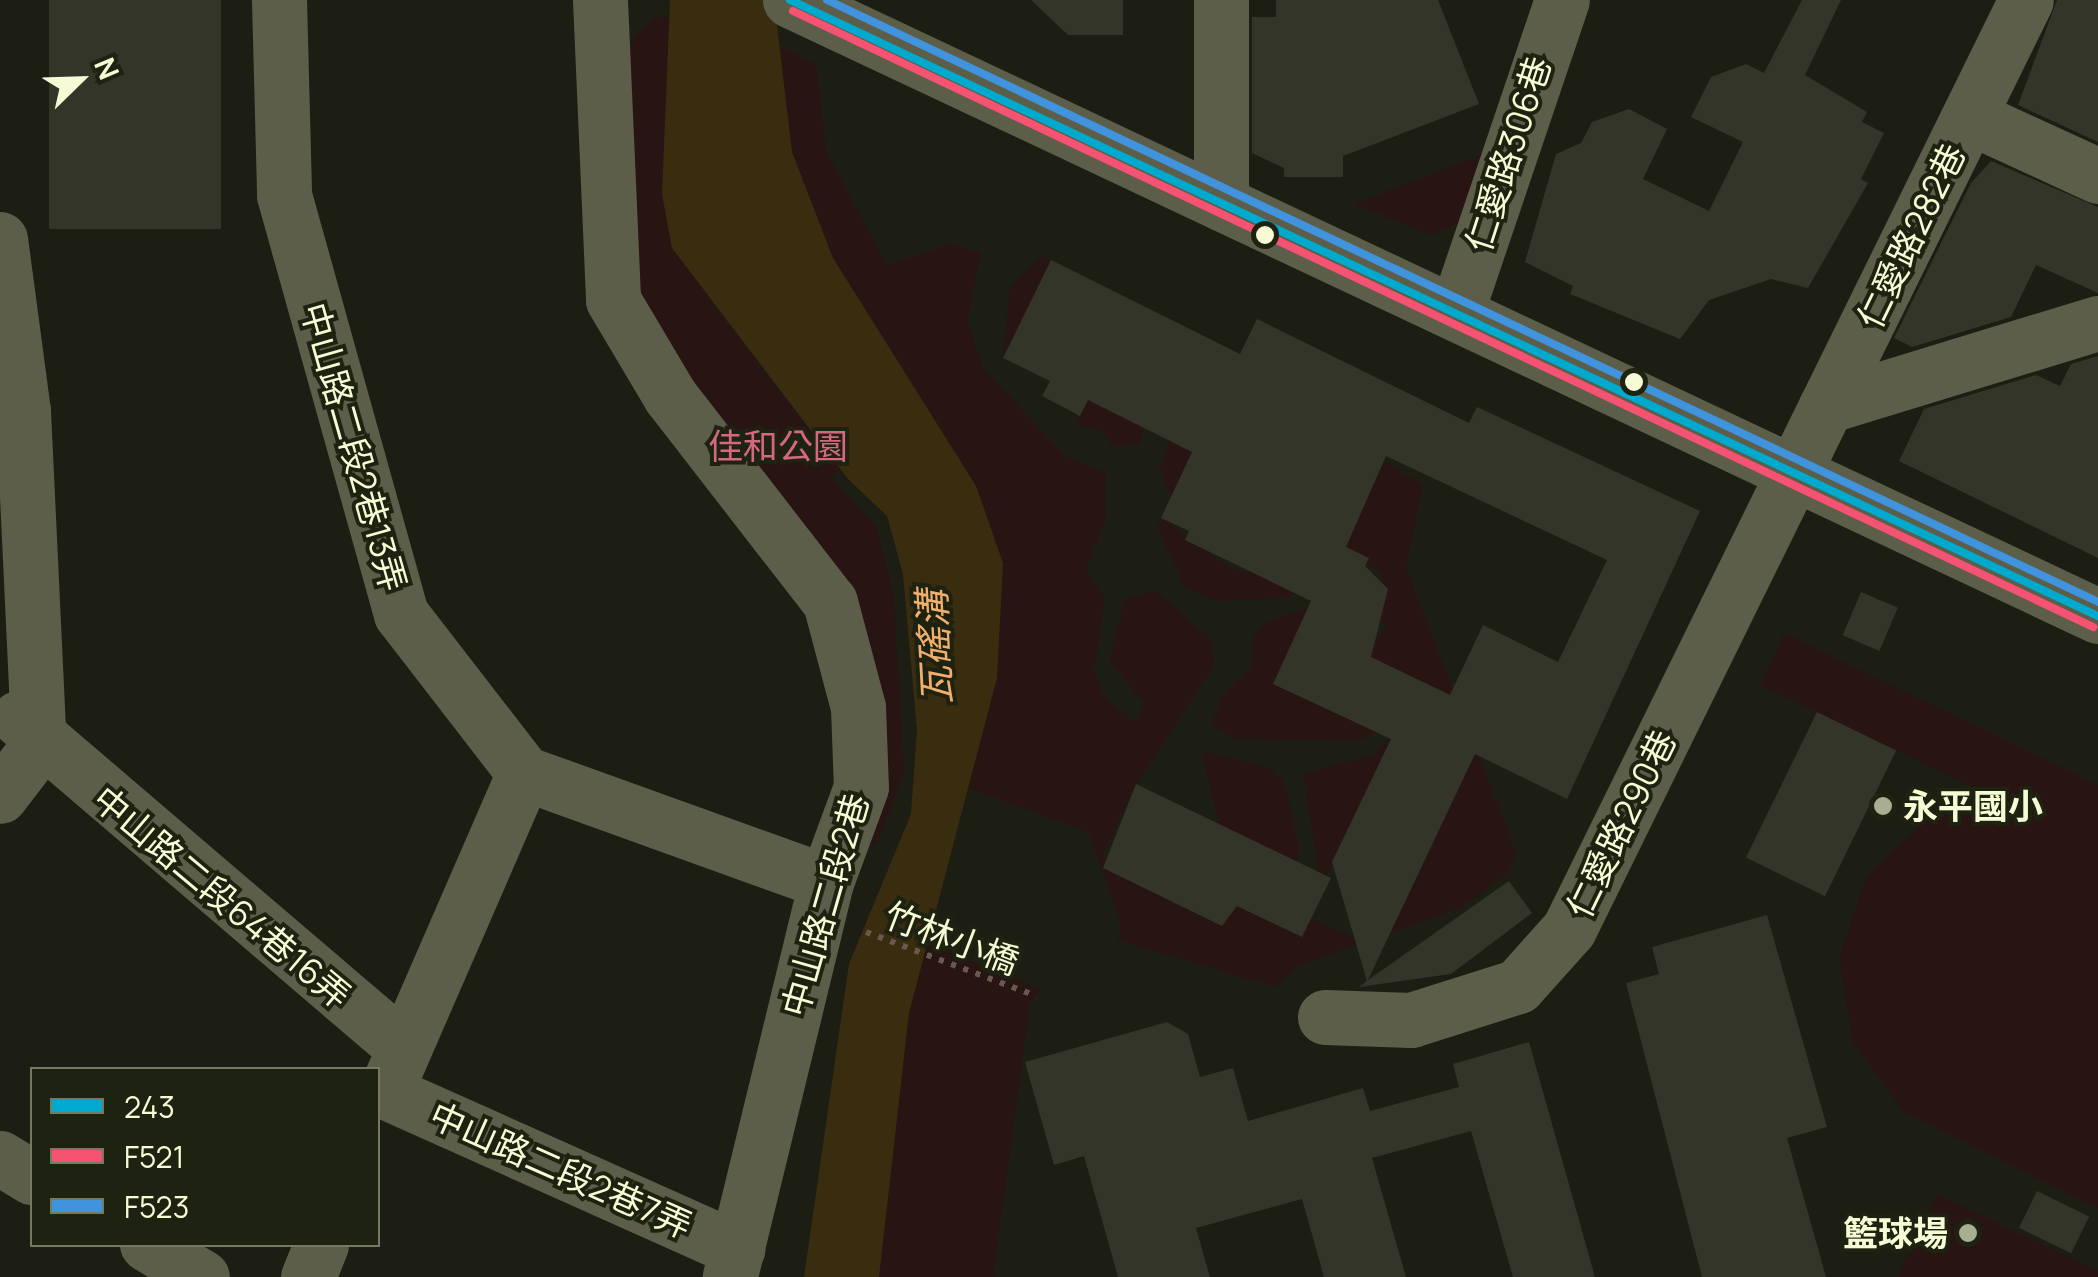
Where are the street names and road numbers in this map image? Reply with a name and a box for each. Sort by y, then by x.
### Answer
street label: 仁愛路306巷 [1457,51,1559,257]
street label: 仁愛路282巷 [1848,137,1974,335]
street label: 中山路二段2巷13弄 [293,298,415,596]
street label: 仁愛路290巷 [1558,724,1684,924]
street label: 中山路二段64巷16弄 [85,777,359,1017]
street label: 中山路二段2巷 [773,789,877,1021]
street label: 竹林小橋 [879,893,1025,983]
street label: 中山路二段2巷7弄 [423,1093,699,1247]

